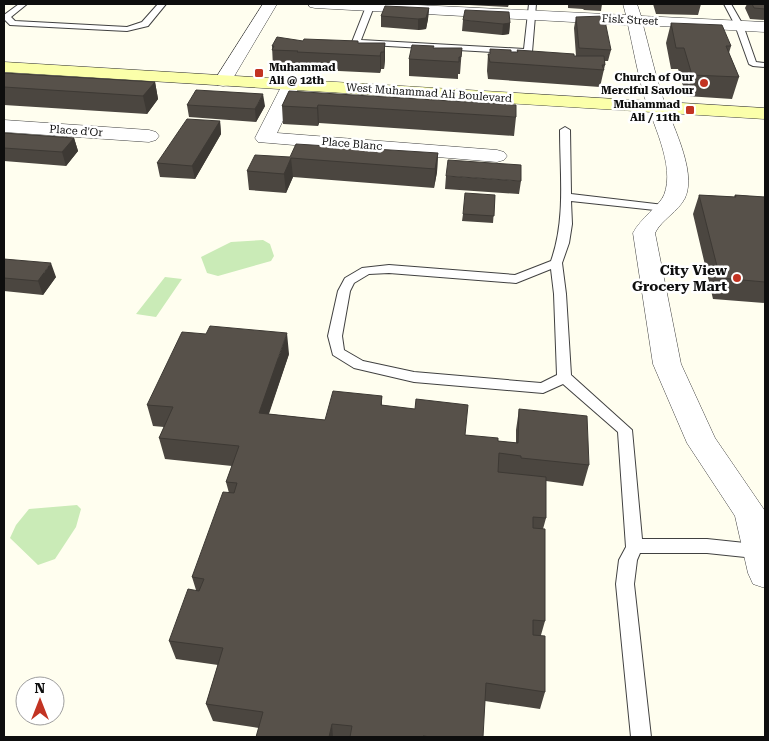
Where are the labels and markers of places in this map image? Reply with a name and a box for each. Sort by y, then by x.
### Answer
place label: Muhammad Ali @ 12th [269,61,336,87]
marker: Muhammad Ali @ 12th [253,67,265,79]
place label: Church of Our Merciful Saviour [601,71,694,97]
marker: Church of Our Merciful Saviour [698,77,710,89]
place label: Muhammad Ali / 11th [613,98,681,124]
marker: Muhammad Ali / 11th [684,104,696,116]
place label: City View Grocery Mart [632,262,727,294]
marker: City View Grocery Mart [731,272,743,284]

